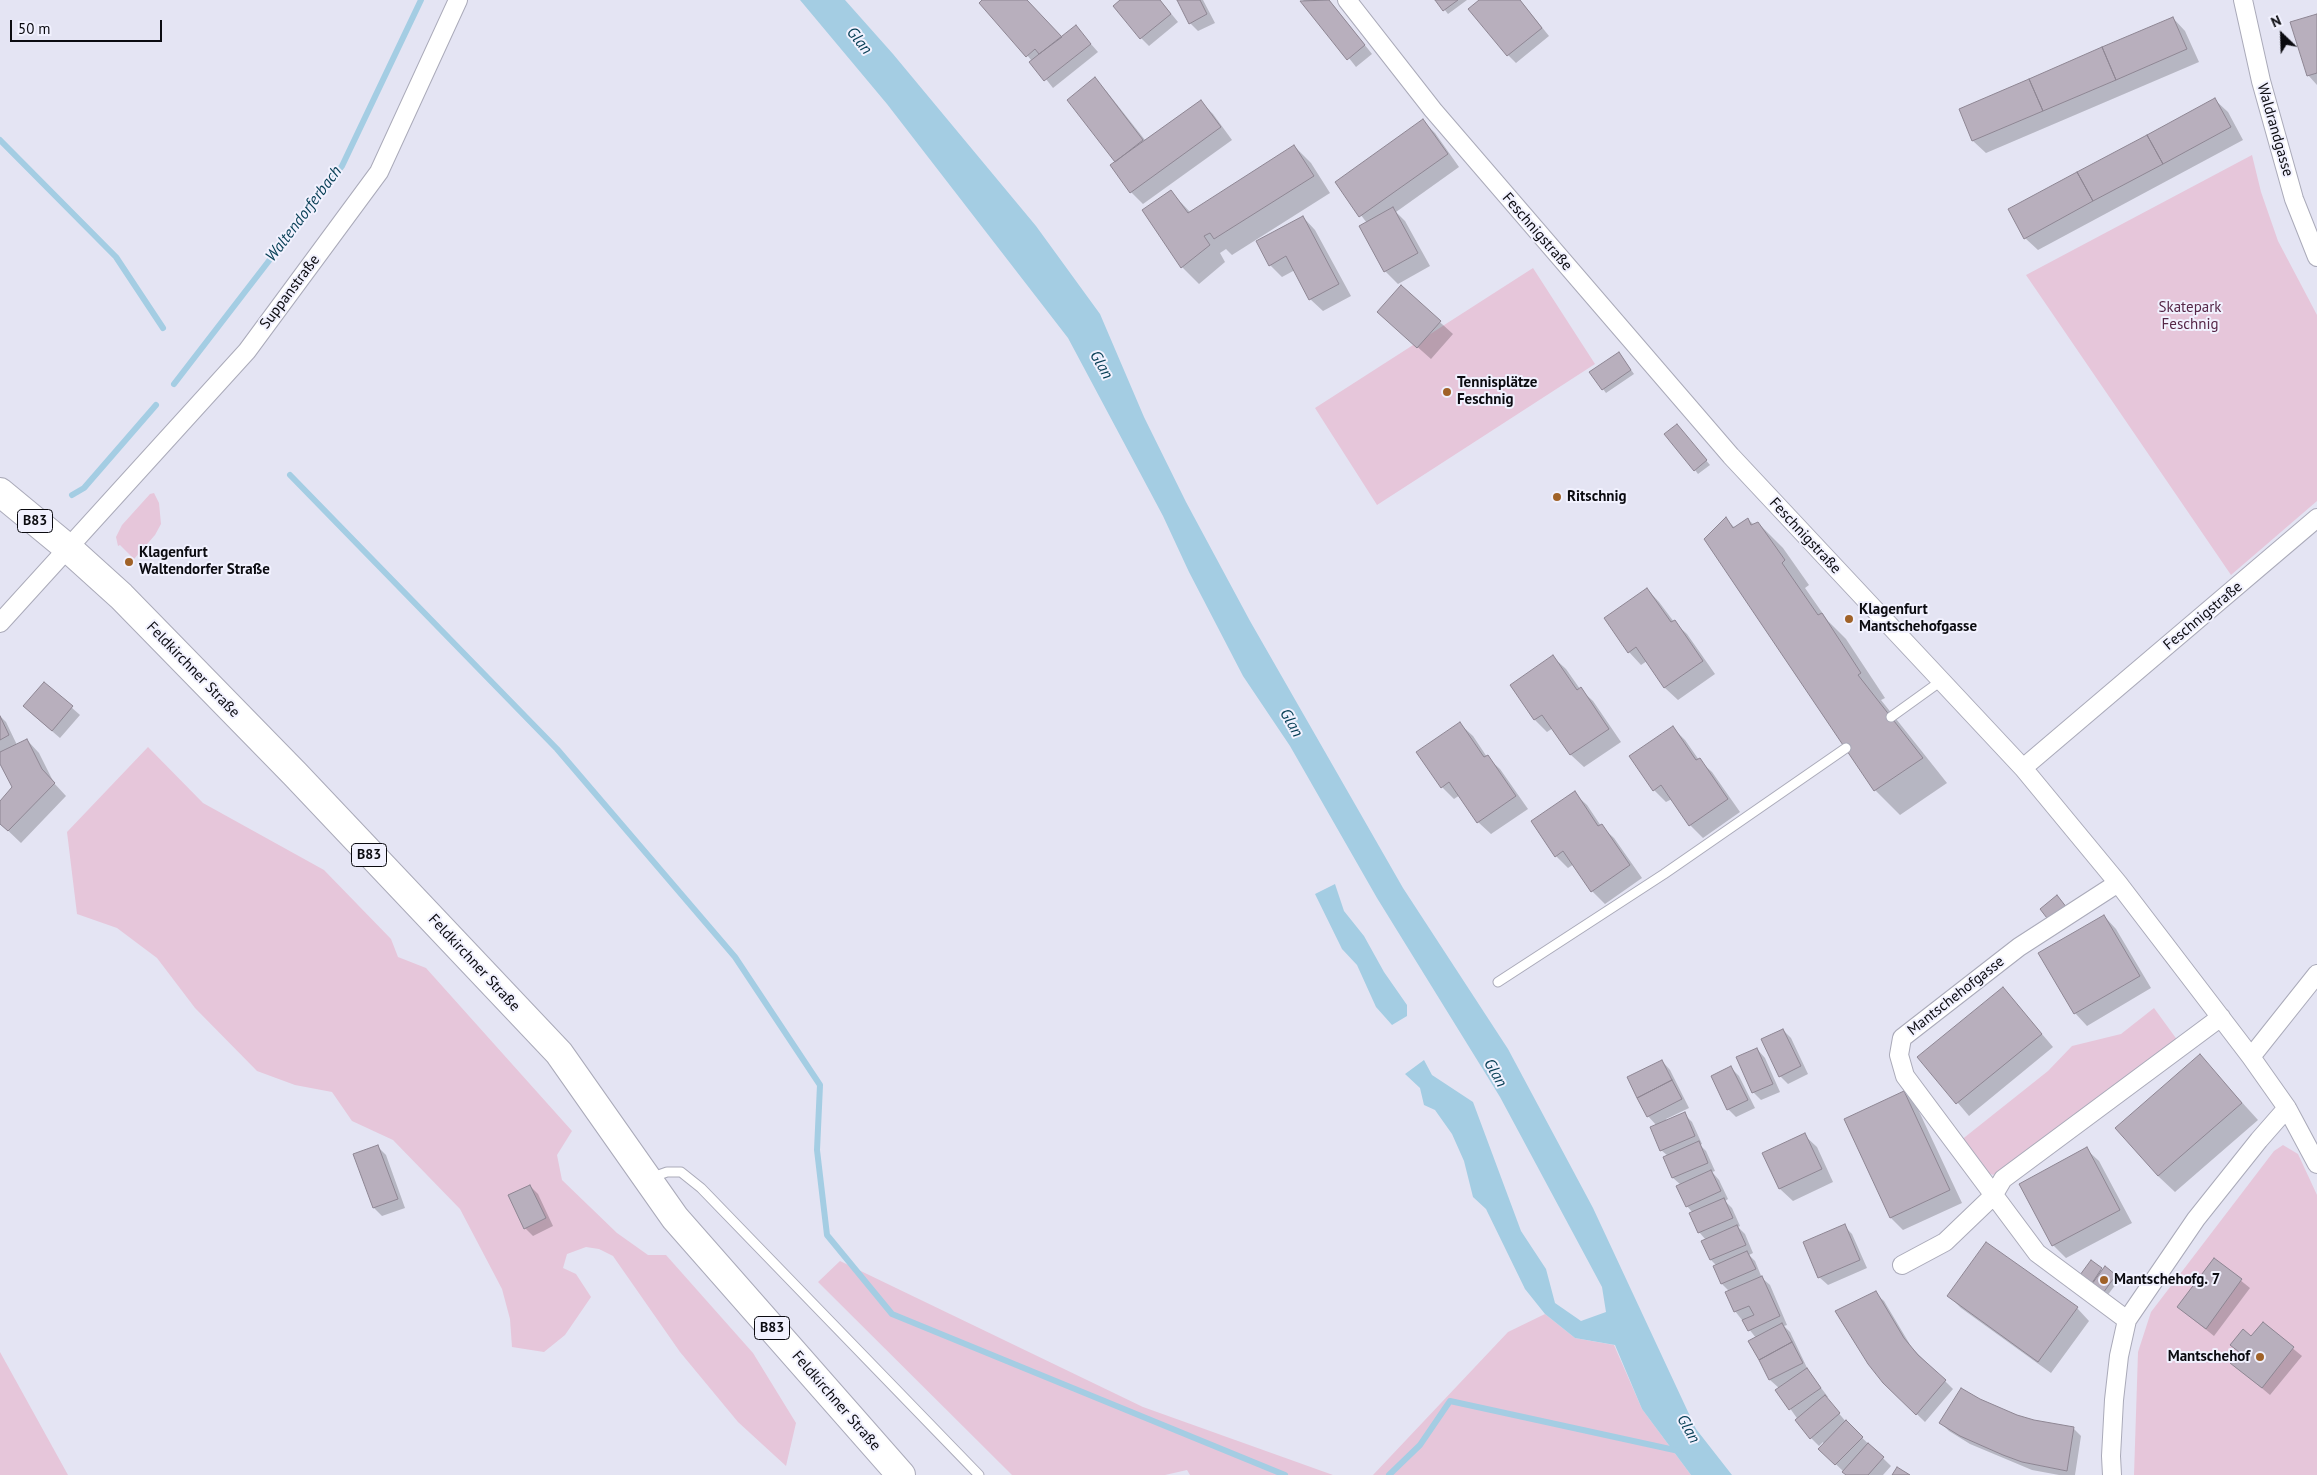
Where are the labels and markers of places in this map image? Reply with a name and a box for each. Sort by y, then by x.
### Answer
place label: Tennisplätze Feschnig [1457,374,1537,409]
marker: Tennisplätze Feschnig [1441,386,1453,398]
place label: Ritschnig [1567,488,1627,506]
marker: Ritschnig [1551,491,1563,503]
place label: Klagenfurt Waltendorfer Straße [139,544,270,579]
marker: Klagenfurt Waltendorfer Straße [123,556,135,568]
place label: Klagenfurt Mantschehofgasse [1859,601,1977,636]
marker: Klagenfurt Mantschehofgasse [1843,613,1855,625]
place label: Mantschehofg. 7 [2114,1271,2220,1289]
marker: Mantschehofg. 7 [2098,1274,2110,1286]
place label: Mantschehof [2168,1348,2250,1366]
marker: Mantschehof [2254,1351,2266,1363]

